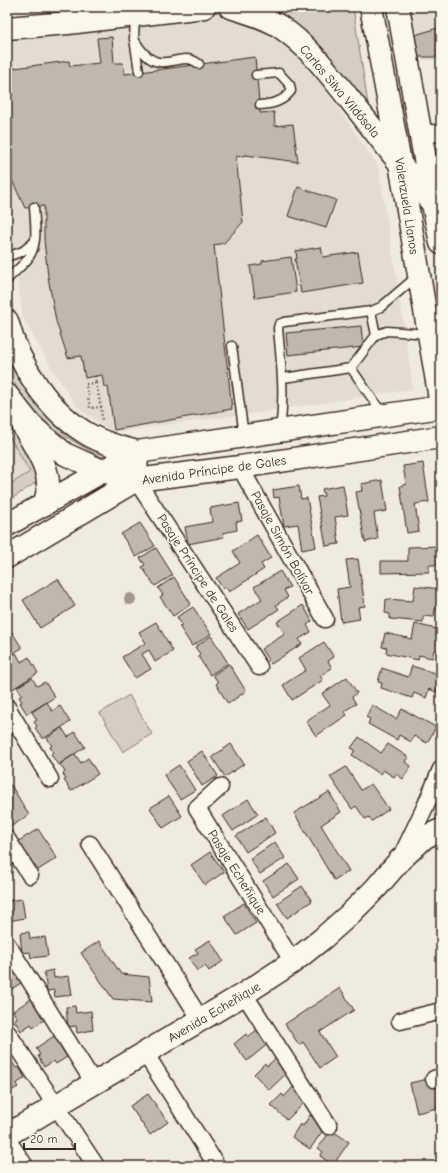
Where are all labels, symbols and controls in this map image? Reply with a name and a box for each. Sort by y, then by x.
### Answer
street label: Carlos Silva Vildósola [297,41,383,141]
street label: Valenzuela Llanos [392,157,422,255]
street label: Avenida Príncipe de Gales [141,452,287,488]
street label: Pasaje Simón Bolívar [248,488,318,598]
street label: Pasaje Príncipe de Gales [154,511,242,635]
street label: Pasaje Echeñique [205,827,269,918]
street label: Avenida Echeñique [165,978,263,1045]
scale bar [24,1125,75,1151]
text: 20 m [30,1132,58,1146]

